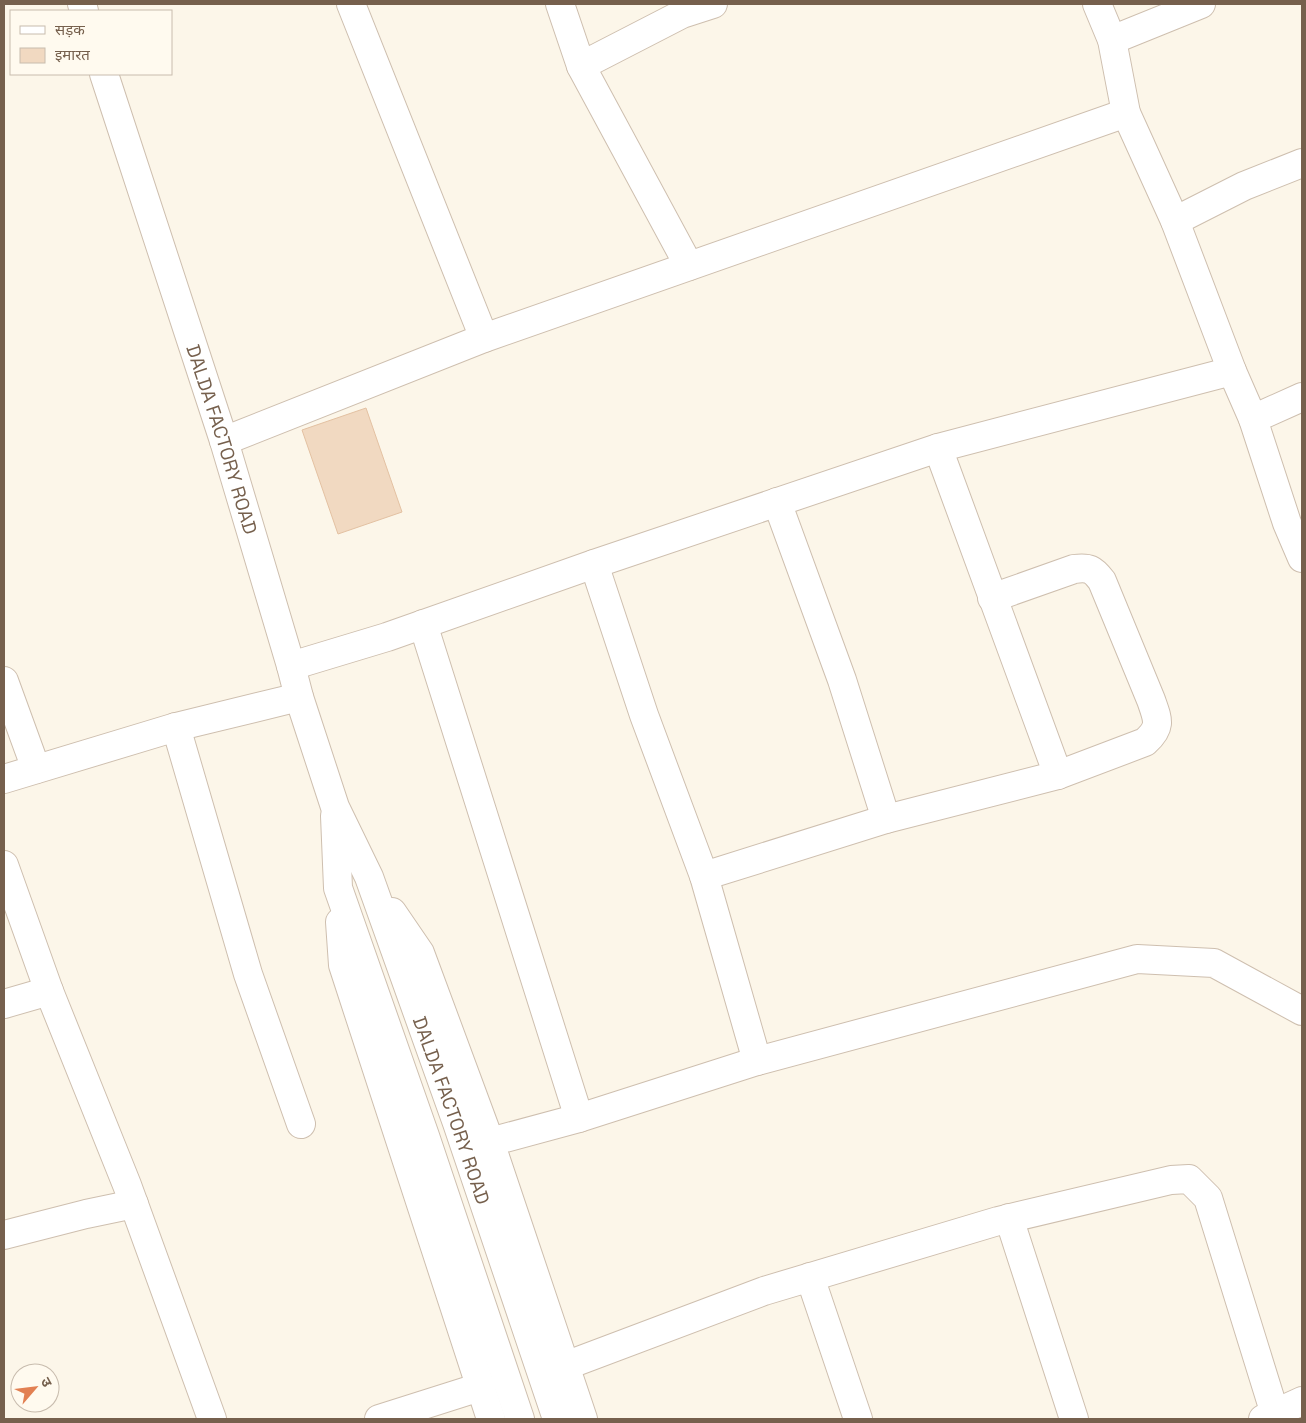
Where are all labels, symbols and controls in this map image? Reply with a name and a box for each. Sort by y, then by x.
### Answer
legend [10,10,172,75]
text: सड़क [55,20,85,39]
text: इमारत [55,45,90,64]
street label: DALDA FACTORY ROAD [180,341,263,537]
street label: DALDA FACTORY ROAD [407,1013,496,1208]
north arrow [10,1363,60,1413]
text: उ [37,1374,57,1390]

